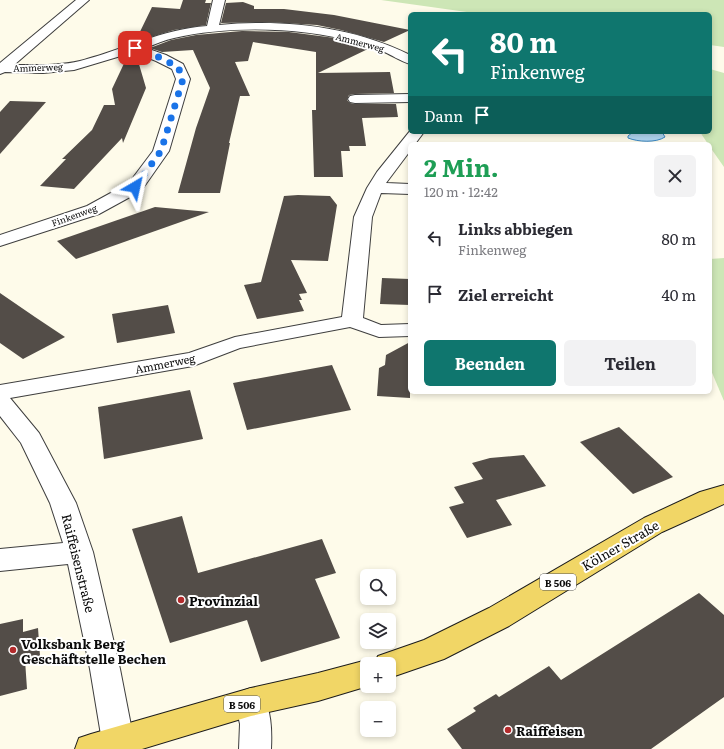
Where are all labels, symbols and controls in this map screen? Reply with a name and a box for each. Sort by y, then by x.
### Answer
text: 80 m [490,20,557,62]
icon: left [424,28,476,80]
street label: Ammerweg [334,29,387,55]
pin [118,31,152,65]
icon: arrive [124,37,146,59]
text: Finkenweg [490,58,585,85]
street label: Ammerweg [13,59,64,75]
text: Dann [424,104,463,127]
icon: arrive [471,104,493,126]
text: 2 Min. [424,149,499,184]
button: close [654,155,696,197]
position arrow [114,166,156,208]
text: 120 m · 12:42 [424,182,498,201]
street label: Finkenweg [49,200,100,230]
text: Links abbiegen [458,217,573,240]
icon: left [424,227,446,249]
text: 80 m [662,227,696,250]
text: Finkenweg [458,240,526,259]
icon: arrive [424,283,446,305]
text: Ziel erreicht [458,283,553,306]
text: 40 m [662,283,696,306]
button: Beenden [424,340,556,386]
button: Teilen [564,340,696,386]
street label: Ammerweg [134,349,197,377]
street label: Raiffeisenstraße [58,512,101,615]
street label: Kölner Straße [578,515,662,575]
map controls [360,569,396,737]
button: search [360,569,396,605]
road number: B 506 [540,574,576,590]
place label: Provinzial [189,591,258,610]
marker: Provinzial [176,595,186,605]
button: layers [360,613,396,649]
place label: Volksbank Berg Geschäftstelle Bechen [21,634,166,668]
marker: Volksbank Berg Geschäftstelle Bechen [8,645,18,655]
button: + [360,657,396,693]
road number: B 506 [224,696,260,712]
button: − [360,701,396,737]
place label: Raiffeisen [516,721,583,740]
marker: Raiffeisen [503,725,513,735]

